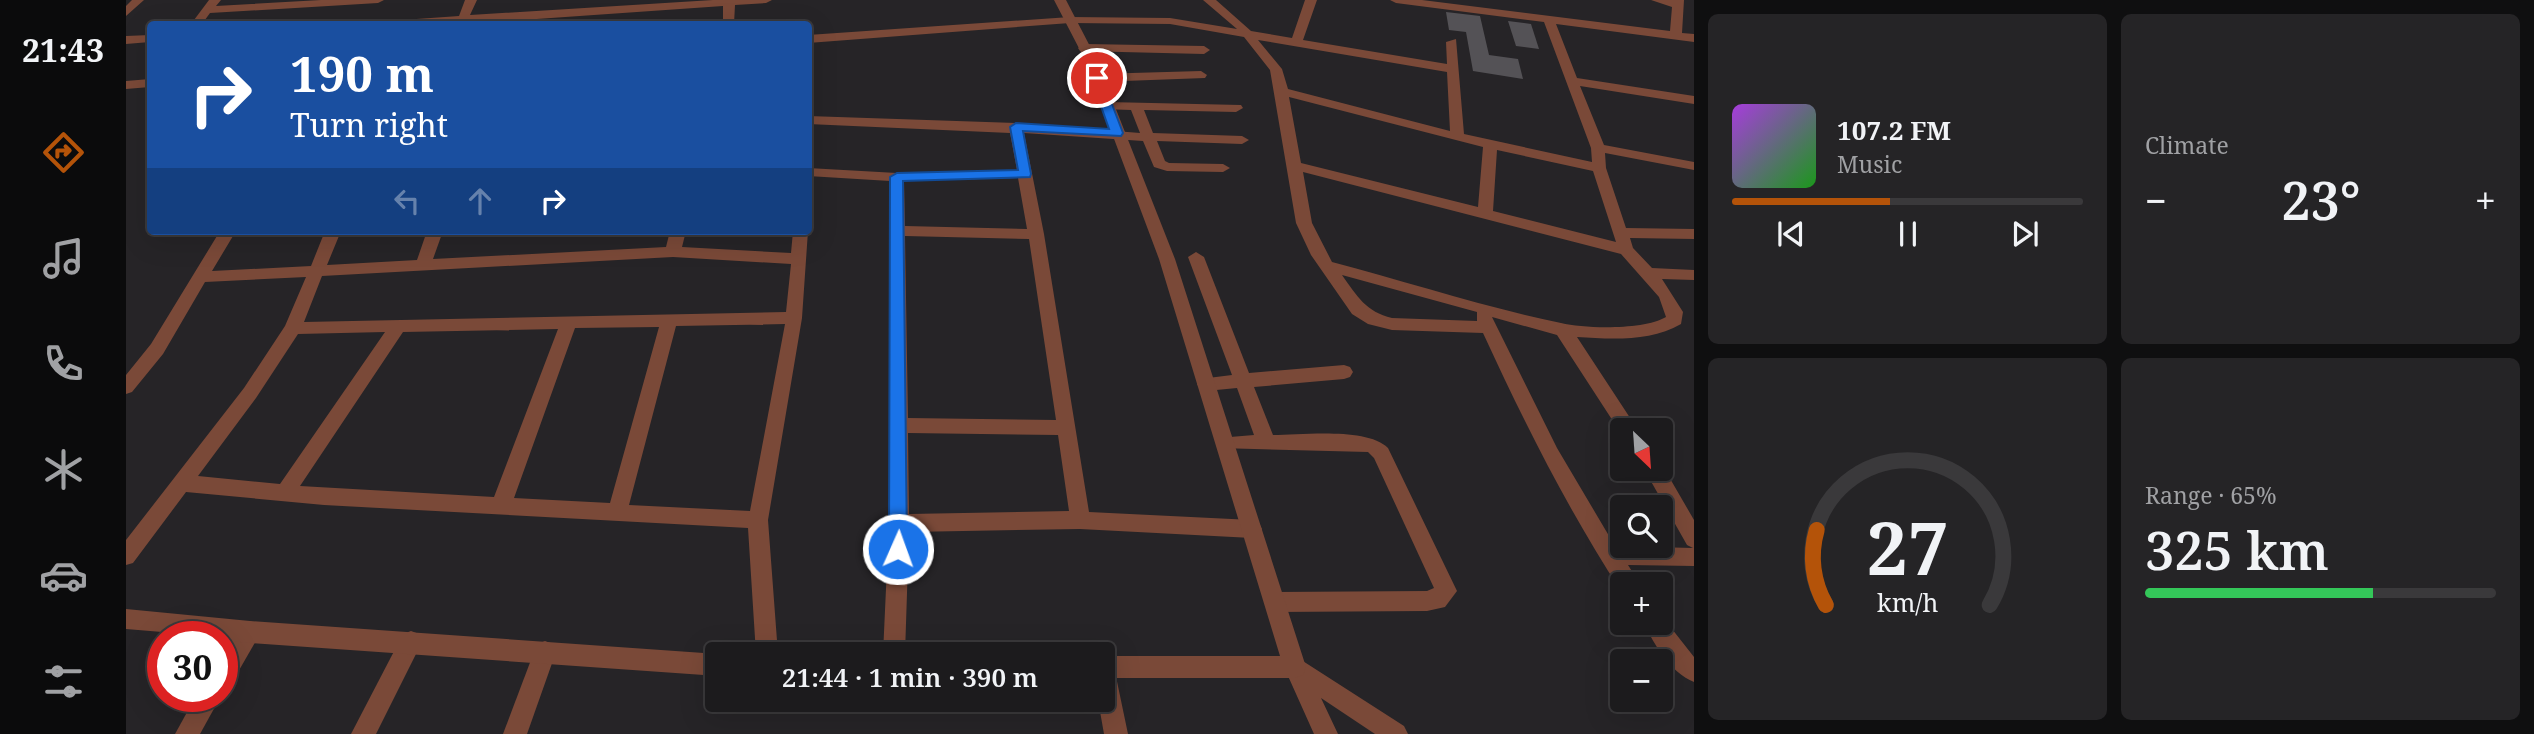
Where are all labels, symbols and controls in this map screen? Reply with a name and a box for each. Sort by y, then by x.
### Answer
text: 21:43 [22,28,104,71]
text: 190 m [290,40,434,106]
pin [1067,48,1127,108]
icon: right [175,49,266,140]
icon: arrive [1078,59,1116,97]
text: Turn right [290,103,448,146]
text: 107.2 FM [1837,112,1951,148]
icon: directions [39,128,88,177]
text: Climate [2145,129,2229,161]
text: Music [1837,148,1902,180]
text: 23° [2281,164,2361,235]
text: − [2145,174,2167,226]
text: + [2475,174,2496,226]
icon: left [388,182,426,220]
icon: ahead [461,182,499,220]
icon: right [534,182,572,220]
icon: previous [1772,215,1810,253]
icon: pause [1889,215,1927,253]
icon: next [2006,215,2044,253]
icon: music [39,234,88,283]
icon: phone [39,339,88,388]
north arrow [1610,418,1673,481]
map controls [1610,418,1673,712]
icon: climate [39,445,88,494]
text: Range · 65% [2145,479,2277,511]
button: search [1610,495,1673,558]
text: 27 [1866,497,1949,596]
position arrow [861,512,935,586]
text: 325 km [2145,514,2329,585]
icon: car [39,551,88,600]
button: + [1610,572,1673,635]
text: km/h [1877,585,1938,619]
speed limit sign: 30 [147,621,238,712]
button: − [1610,649,1673,712]
icon: filters [39,657,88,706]
text: 21:44 · 1 min · 390 m [782,659,1038,695]

